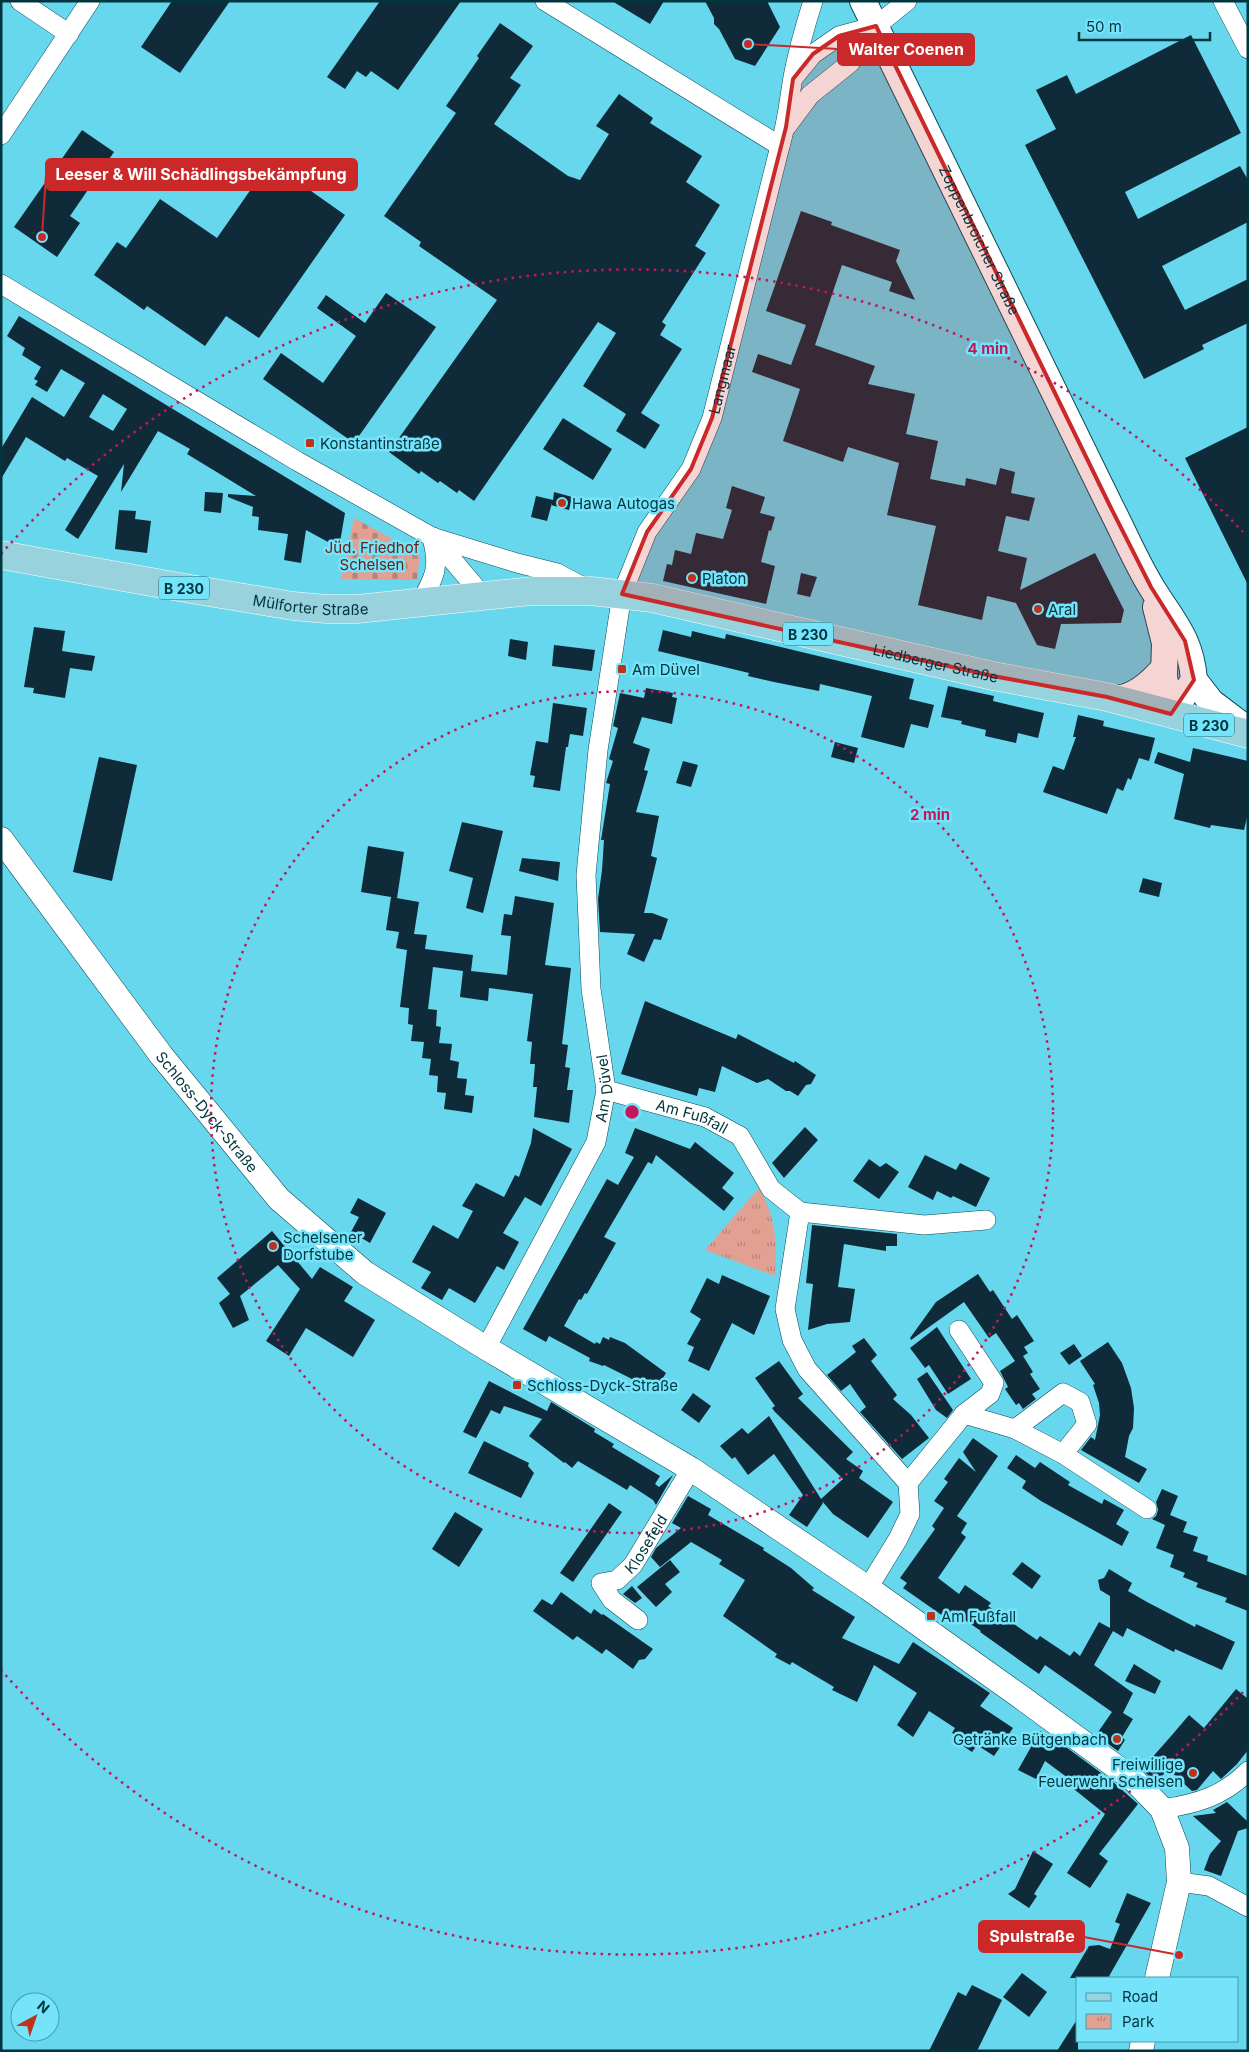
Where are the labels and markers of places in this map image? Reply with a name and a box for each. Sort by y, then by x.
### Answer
callout: Walter Coenen [838,34,974,65]
callout: Leeser & Will Schädlingsbekämpfung [46,159,357,190]
place label: Konstantinstraße [320,434,440,453]
marker: Konstantinstraße [304,437,316,449]
place label: Hawa Autogas [572,494,675,513]
marker: Hawa Autogas [556,497,568,509]
place label: Platon [702,569,746,588]
marker: Platon [686,572,698,584]
place label: Aral [1048,600,1076,619]
marker: Aral [1032,603,1044,615]
place label: Am Düvel [632,660,700,679]
marker: Am Düvel [616,663,628,675]
centre of rings [623,1103,641,1121]
place label: Schelsener Dorfstube [283,1228,363,1264]
marker: Schelsener Dorfstube [267,1240,279,1252]
place label: Schloss-Dyck-Straße [527,1376,678,1395]
marker: Schloss-Dyck-Straße [511,1379,523,1391]
place label: Am Fußfall [941,1607,1016,1626]
marker: Am Fußfall [925,1610,937,1622]
place label: Getränke Bütgenbach [953,1730,1107,1749]
marker: Getränke Bütgenbach [1111,1733,1123,1745]
place label: Freiwillige Feuerwehr Schelsen [1038,1755,1183,1791]
marker: Freiwillige Feuerwehr Schelsen [1187,1767,1199,1779]
callout: Spulstraße [979,1921,1084,1952]

